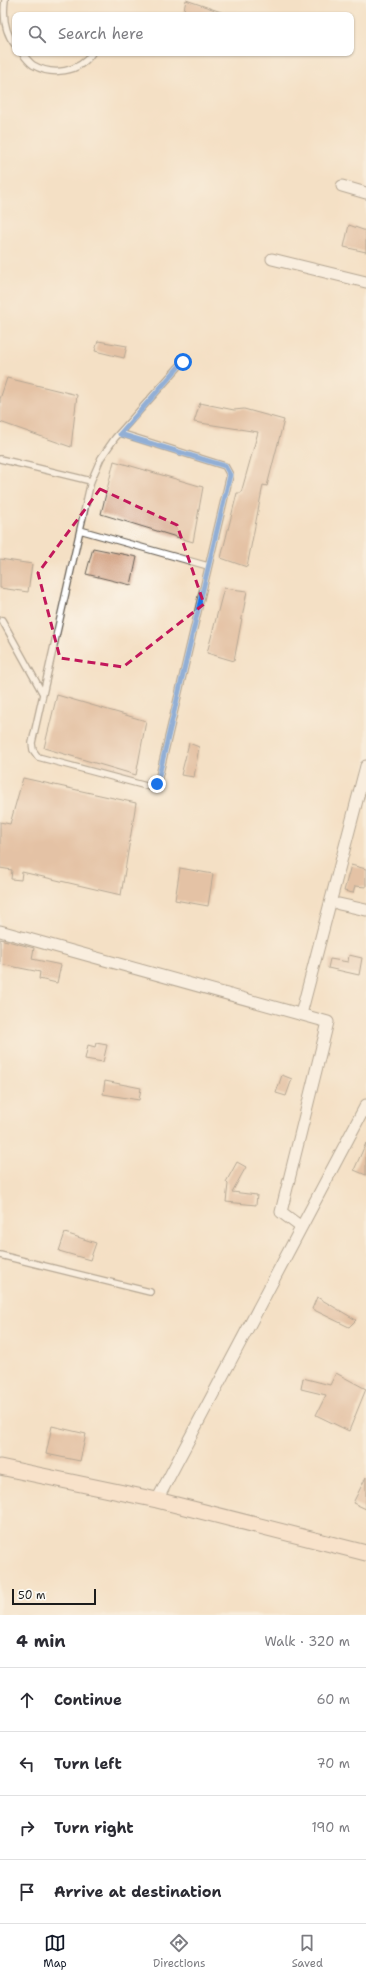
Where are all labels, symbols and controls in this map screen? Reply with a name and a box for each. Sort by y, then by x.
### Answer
search box [12,12,354,56]
icon: search [26,23,48,45]
text: Search here [58,24,144,44]
route start [174,353,192,371]
route end [148,775,166,793]
scale bar [12,1587,96,1606]
text: 50 m [18,1588,46,1603]
text: 4 min [16,1630,66,1652]
text: Walk · 320 m [264,1633,350,1650]
icon: ahead [16,1689,38,1711]
text: Continue [54,1690,122,1710]
text: 60 m [317,1691,350,1708]
icon: left [16,1753,38,1775]
text: Turn left [54,1754,122,1774]
text: 70 m [316,1755,350,1772]
icon: right [16,1817,38,1839]
text: Turn right [54,1818,134,1838]
text: 190 m [311,1819,350,1836]
icon: arrive [16,1881,38,1903]
text: Arrive at destination [54,1882,222,1902]
tab: Map [43,1932,67,1971]
tab: Directions [153,1932,205,1971]
tab: Saved [292,1932,323,1971]

